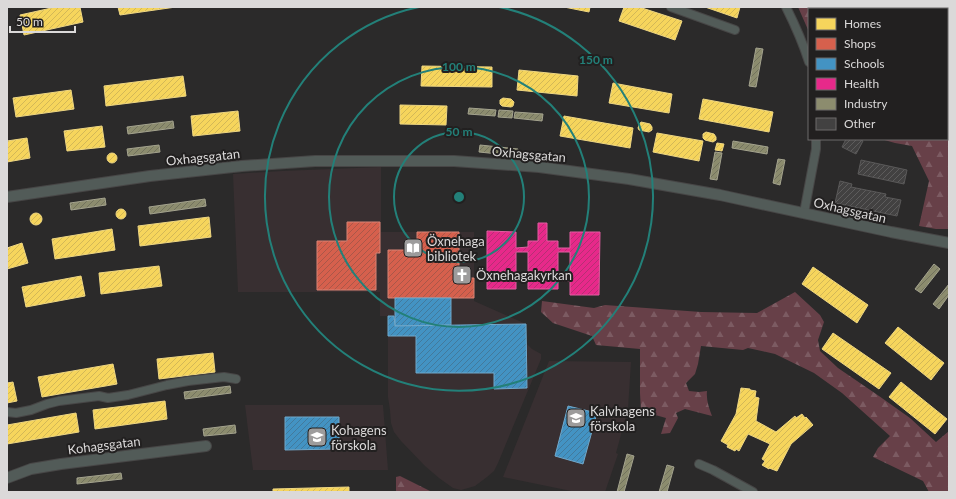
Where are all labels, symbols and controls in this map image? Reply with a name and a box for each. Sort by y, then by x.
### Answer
scale bar [10,8,75,34]
legend [808,8,948,140]
text: 50 m [16,14,43,29]
text: Homes [844,16,881,31]
text: Shops [844,36,876,51]
text: 150 m [579,52,613,67]
text: Schools [844,56,885,71]
text: 100 m [442,59,476,74]
text: Health [844,76,879,91]
text: Industry [844,96,888,111]
text: Other [844,116,876,131]
text: 50 m [446,124,472,139]
street label: Oxhagsgatan [491,143,567,165]
street label: Oxhagsgatan [165,145,241,169]
centre of rings [452,190,466,204]
street label: Oxhagsgatan [812,194,888,226]
place label: Öxnehaga bibliotek [427,233,485,264]
library icon: Öxnehaga bibliotek [402,237,424,259]
church icon: Öxnehagakyrkan [451,264,473,286]
place label: Öxnehagakyrkan [476,267,572,283]
place label: Kalvhagens förskola [590,403,655,434]
school or university icon: Kalvhagens förskola [565,407,587,429]
place label: Kohagens förskola [331,422,387,453]
school or university icon: Kohagens förskola [306,426,328,448]
street label: Kohagsgatan [67,433,141,457]

